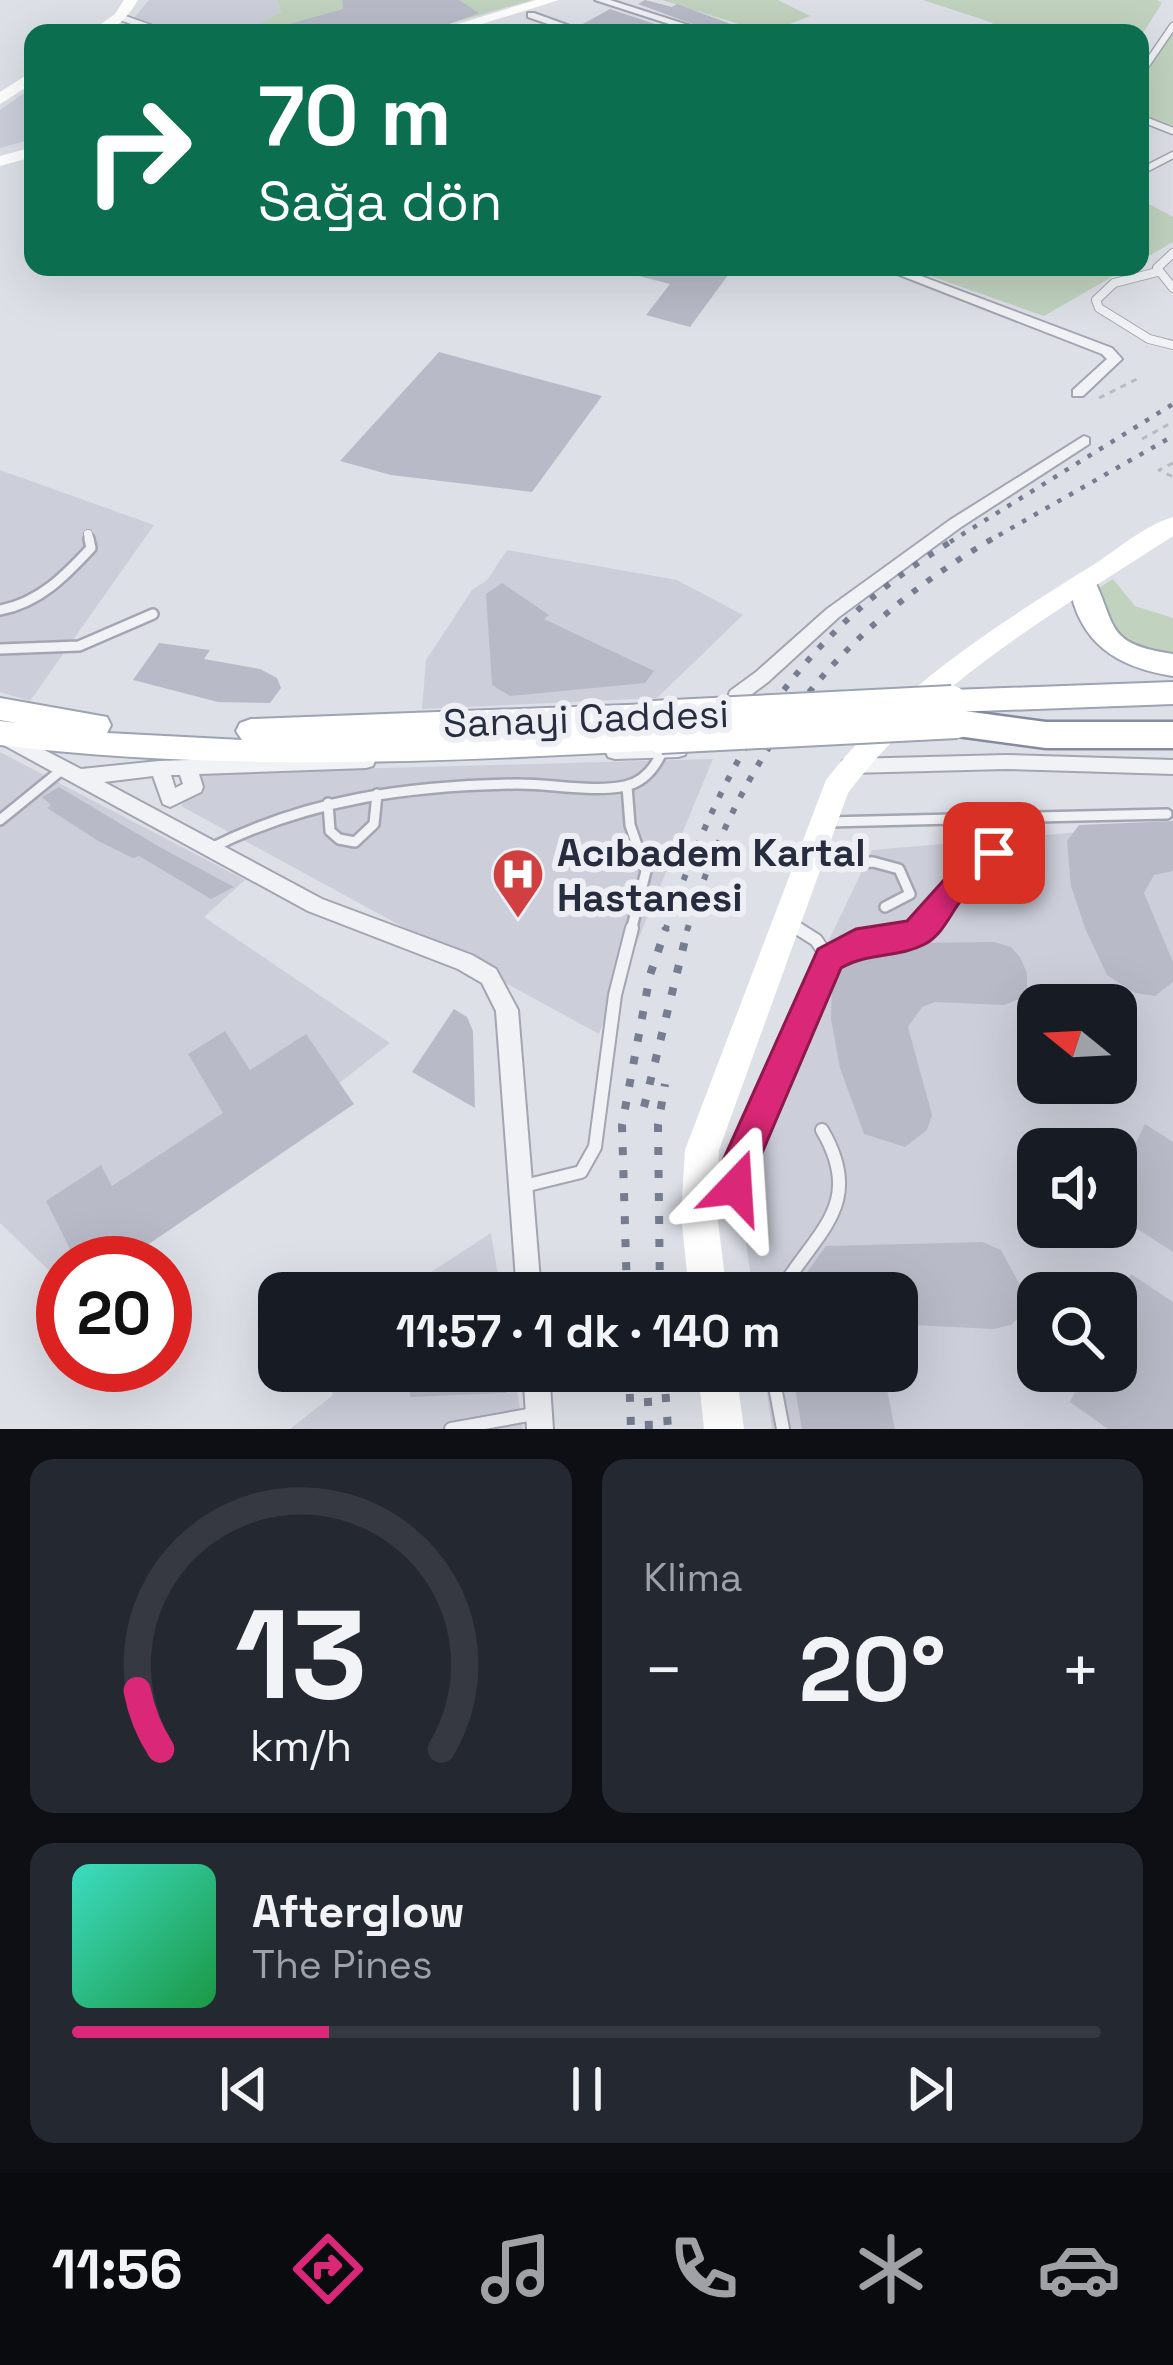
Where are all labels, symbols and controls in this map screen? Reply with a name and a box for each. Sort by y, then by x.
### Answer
text: 70 m [258,62,452,170]
icon: right [60,72,216,228]
text: Sağa dön [258,167,502,236]
street label: Sanayi Caddesi [442,689,730,748]
pin [943,802,1045,904]
icon: arrive [961,820,1027,886]
place label: Acıbadem Kartal Hastanesi [557,828,866,922]
hospital icon: Acıbadem Kartal Hastanesi [490,846,546,920]
north arrow [1017,984,1137,1104]
map controls [1017,984,1137,1392]
position arrow [673,1124,799,1250]
button: sound [1017,1128,1137,1248]
speed limit sign: 20 [36,1236,192,1392]
button: search [1017,1272,1137,1392]
text: 11:57 · 1 dk · 140 m [396,1303,780,1360]
text: Klima [644,1553,742,1602]
text: 13 [235,1575,367,1734]
text: 20° [799,1612,946,1727]
text: − [644,1628,684,1712]
text: + [1060,1628,1101,1712]
text: km/h [250,1719,352,1774]
text: Afterglow [252,1883,465,1940]
text: The Pines [252,1940,433,1989]
icon: previous [211,2056,277,2122]
icon: pause [554,2056,620,2122]
icon: next [897,2056,963,2122]
icon: directions [286,2227,370,2311]
icon: music [474,2227,558,2311]
icon: phone [662,2227,746,2311]
icon: climate [849,2227,933,2311]
icon: car [1037,2227,1121,2311]
text: 11:56 [52,2235,183,2304]

